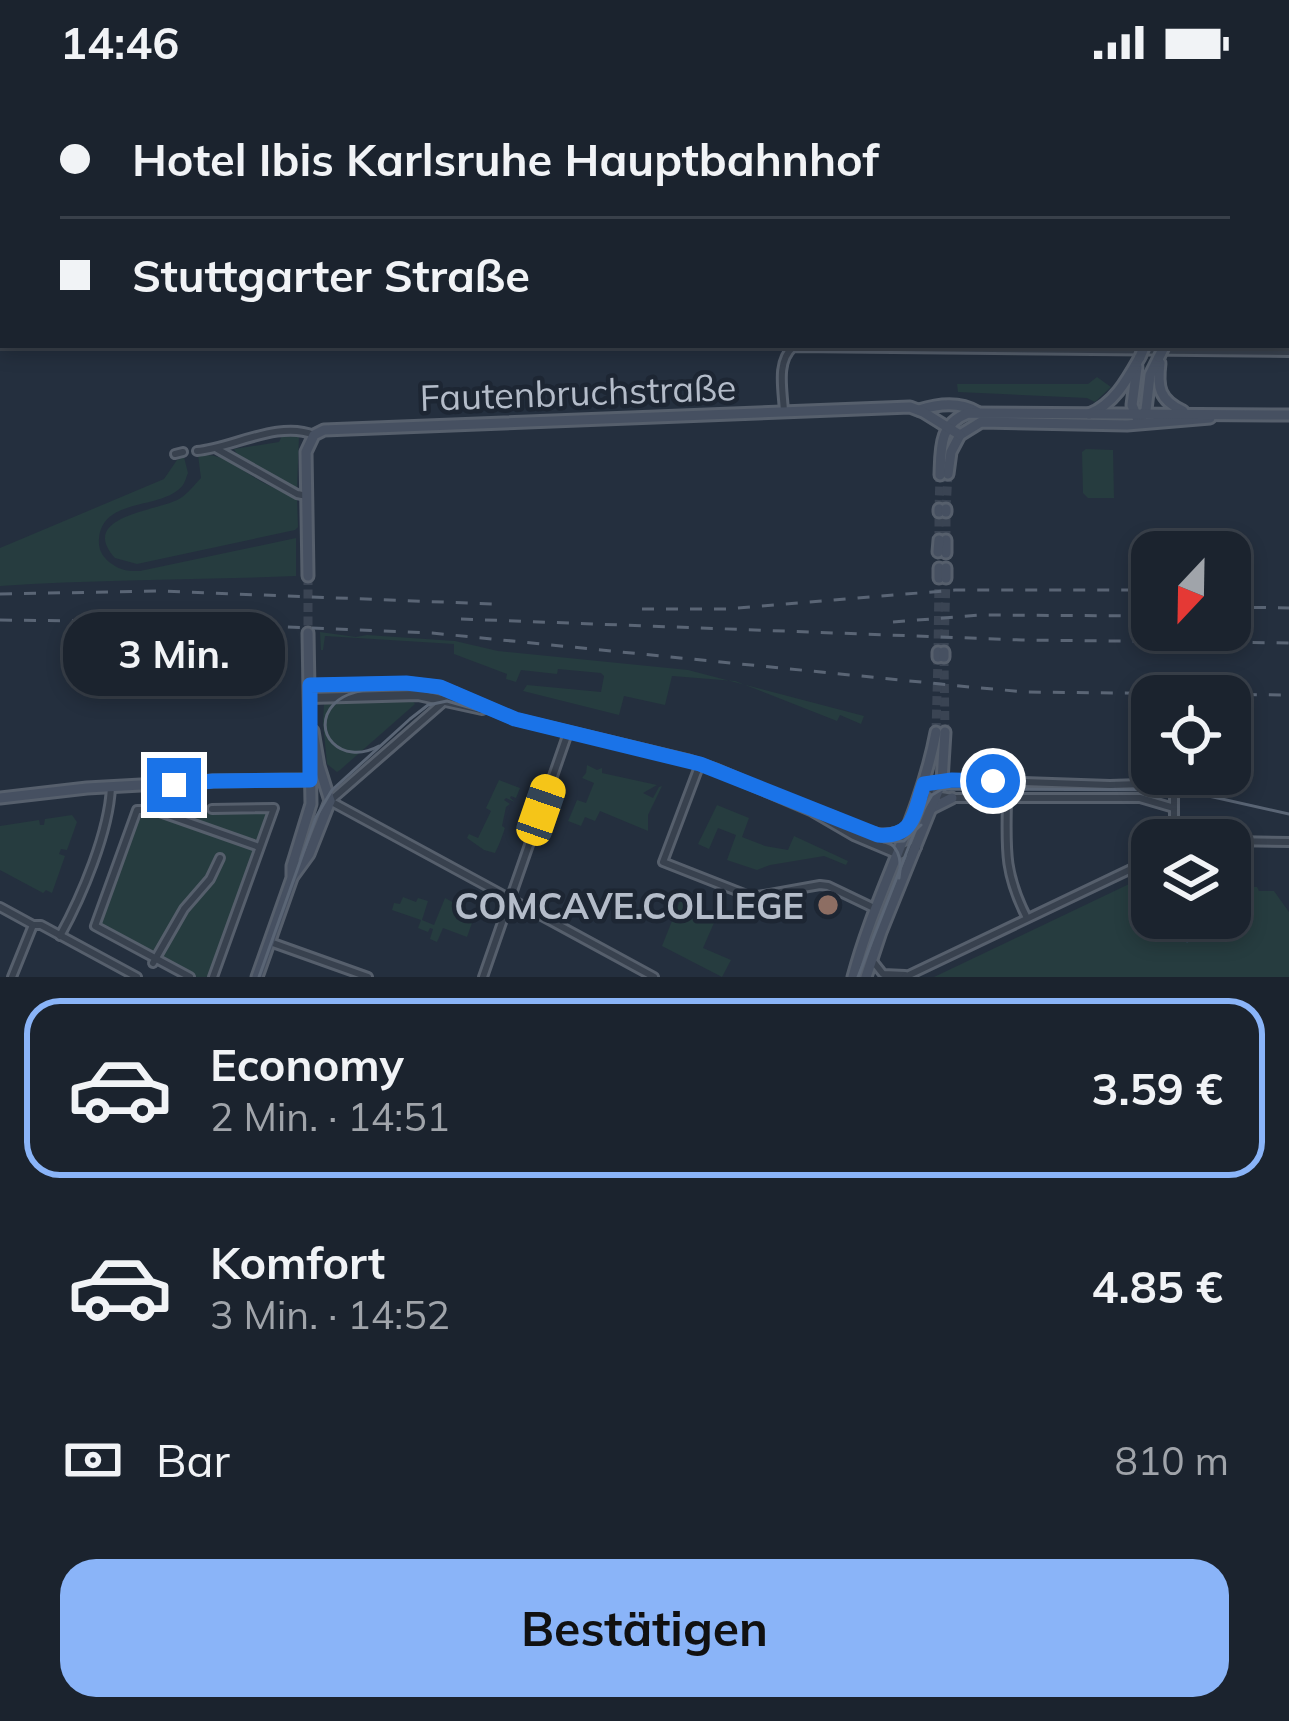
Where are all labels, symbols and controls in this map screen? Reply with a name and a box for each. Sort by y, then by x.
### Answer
text: 14:46 [60,14,179,70]
text: Hotel Ibis Karlsruhe Hauptbahnhof [132,131,879,187]
text: Stuttgarter Straße [132,247,530,303]
street label: Fautenbruchstraße [419,364,737,420]
north arrow [1131,531,1251,651]
map controls [1131,531,1251,939]
callout: 3 Min. [63,611,285,695]
text: 3 Min. [118,629,230,678]
button: locate [1131,675,1251,795]
route start [966,754,1020,808]
route end [147,758,201,812]
car [512,770,570,850]
button: layers [1131,819,1251,939]
place label: COMCAVE.COLLEGE [454,883,804,928]
marker: COMCAVE.COLLEGE [815,892,841,918]
icon: car [66,1034,174,1142]
text: Economy [210,1036,404,1092]
text: 3.59 € [1092,1060,1223,1116]
text: 2 Min. · 14:51 [210,1092,450,1141]
icon: car [66,1232,174,1340]
text: Komfort [210,1234,385,1290]
text: 4.85 € [1092,1258,1223,1314]
text: 3 Min. · 14:52 [210,1290,450,1339]
icon: cash [60,1427,126,1493]
text: Bar [156,1432,230,1488]
text: 810 m [1114,1436,1229,1485]
button: Bestätigen [60,1559,1229,1697]

